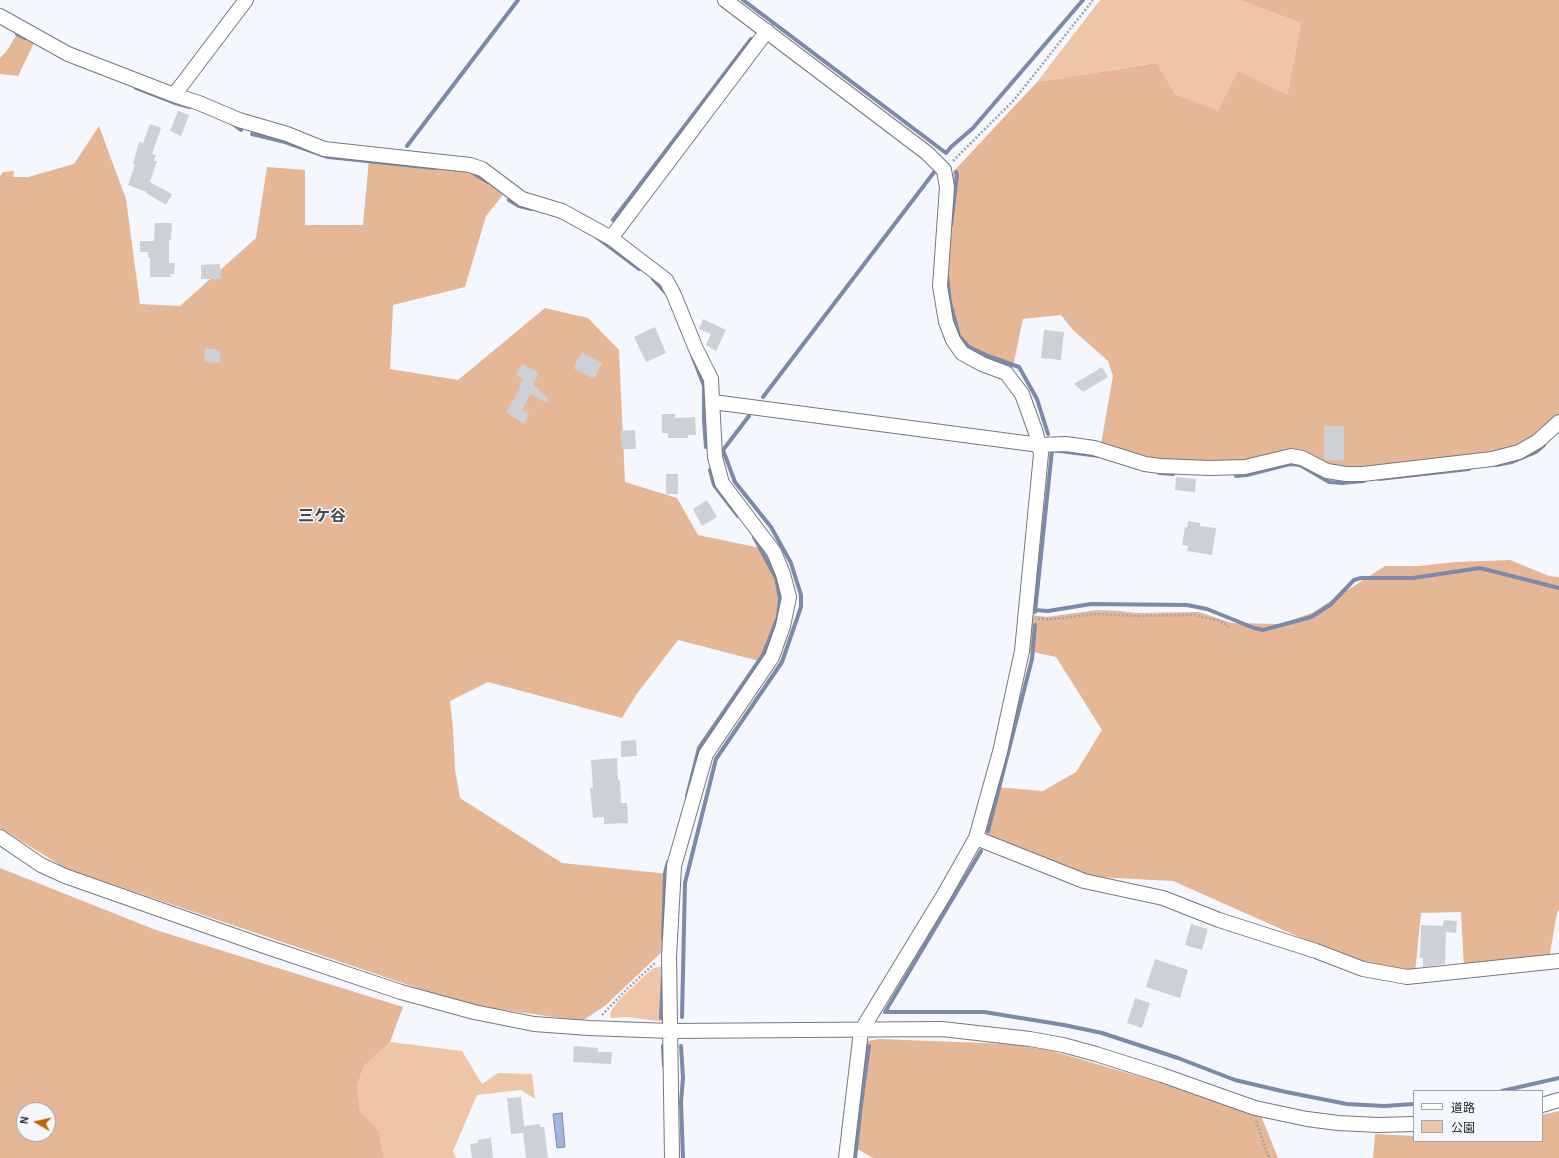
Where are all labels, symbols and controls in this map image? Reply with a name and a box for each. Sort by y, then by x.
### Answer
district label: 三ケ谷 [298,506,346,526]
legend [1413,1090,1543,1142]
text: 道路 [1451,1101,1475,1115]
north arrow [16,1102,56,1142]
text: N [18,1115,32,1125]
text: 公園 [1451,1121,1475,1135]

